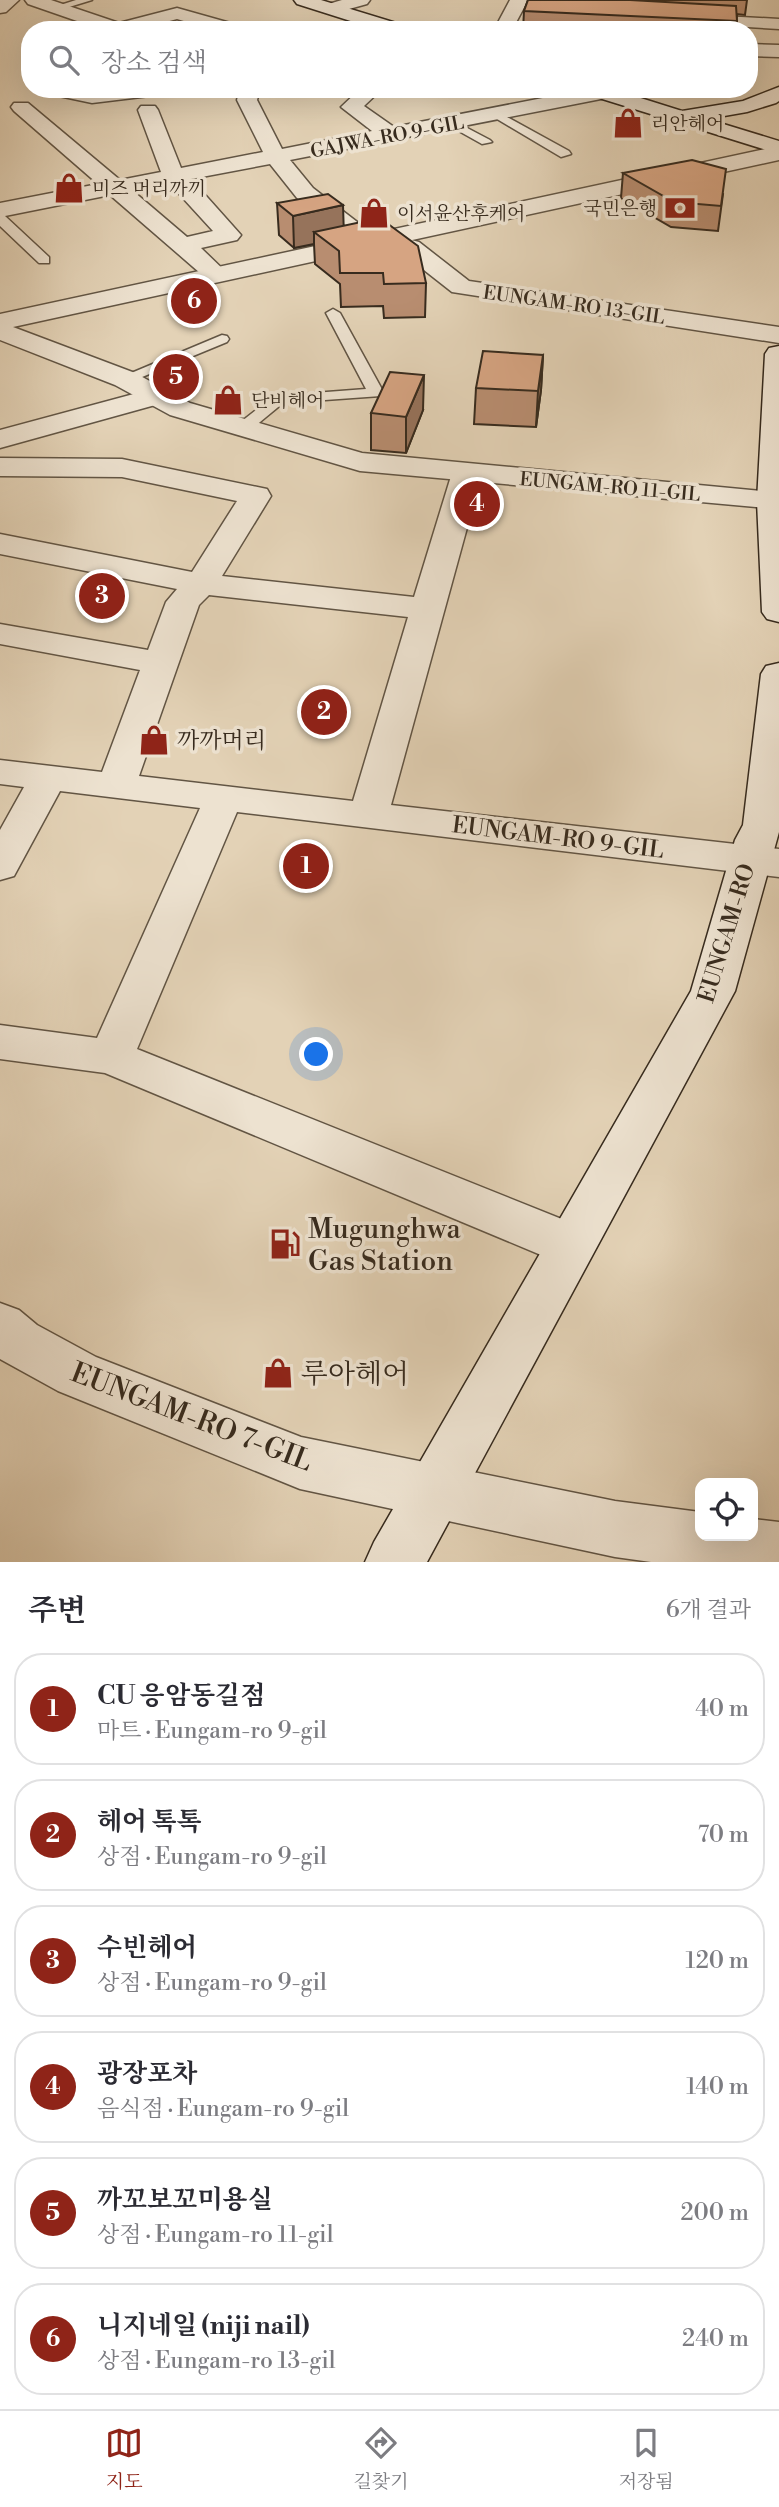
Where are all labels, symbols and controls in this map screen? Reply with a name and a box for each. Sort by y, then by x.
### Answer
search box [21,21,758,98]
icon: search [45,41,83,79]
text: 장소 검색 [101,47,207,79]
shop icon: 리안헤어 [611,106,645,140]
street label: GAJWA-RO 9-GIL [308,110,466,164]
place label: 리안헤어 [651,112,724,136]
shop icon: 미즈 머리까끼 [52,171,86,205]
place label: 미즈 머리까끼 [92,177,206,201]
bank icon: 국민은행 [663,191,697,225]
shop icon: 이서윤산후케어 [357,196,391,230]
place label: 국민은행 [584,197,657,221]
place label: 이서윤산후케어 [397,202,525,226]
pin: 6 [171,275,217,327]
street label: EUNGAM-RO 13-GIL [481,280,666,330]
pin: 5 [153,351,199,403]
shop icon: 단비헤어 [211,383,245,417]
place label: 단비헤어 [251,389,324,413]
street label: EUNGAM-RO 11-GIL [518,467,701,507]
pin: 4 [454,478,500,530]
pin: 3 [79,570,125,622]
pin: 2 [301,686,347,738]
shop icon: 까까머리 [137,723,171,757]
place label: 까까머리 [177,727,266,755]
street label: EUNGAM-RO 9-GIL [450,811,665,865]
pin: 1 [283,840,329,892]
street label: EUNGAM-RO [693,860,761,1006]
your location [299,1037,333,1071]
place label: Mugunghwa Gas Station [308,1212,461,1279]
fuel station icon: Mugunghwa Gas Station [268,1227,302,1261]
street label: EUNGAM-RO 7-GIL [66,1355,317,1480]
shop icon: 루아헤어 [261,1356,295,1390]
place label: 루아헤어 [301,1357,409,1392]
map controls [695,1478,758,1541]
button: locate [695,1478,758,1541]
text: 주변 [28,1592,86,1630]
text: 6개 결과 [666,1596,751,1624]
text: CU 응암동길점 [97,1680,265,1712]
text: 1 [47,1695,59,1723]
text: 40 m [695,1695,749,1723]
text: 마트 · Eungam-ro 9-gil [97,1717,327,1745]
text: 헤어 톡톡 [97,1806,202,1838]
text: 2 [46,1821,60,1849]
text: 70 m [698,1821,749,1849]
text: 상점 · Eungam-ro 9-gil [97,1843,327,1871]
text: 수빈헤어 [97,1932,197,1964]
text: 3 [46,1947,60,1975]
text: 120 m [685,1947,749,1975]
text: 상점 · Eungam-ro 9-gil [97,1969,327,1997]
text: 광장포차 [97,2058,197,2090]
text: 4 [45,2073,61,2101]
text: 140 m [686,2073,749,2101]
text: 음식점 · Eungam-ro 9-gil [97,2095,349,2123]
text: 까꼬보꼬미용실 [97,2184,273,2216]
text: 5 [46,2199,60,2227]
text: 200 m [681,2199,749,2227]
text: 상점 · Eungam-ro 11-gil [97,2221,334,2249]
text: 니지네일 (niji nail) [97,2310,310,2342]
text: 6 [46,2325,60,2353]
text: 240 m [682,2325,749,2353]
text: 상점 · Eungam-ro 13-gil [97,2347,336,2375]
tab: 지도 [105,2424,143,2494]
tab: 길찾기 [353,2424,408,2494]
tab: 저장됨 [619,2424,674,2494]

